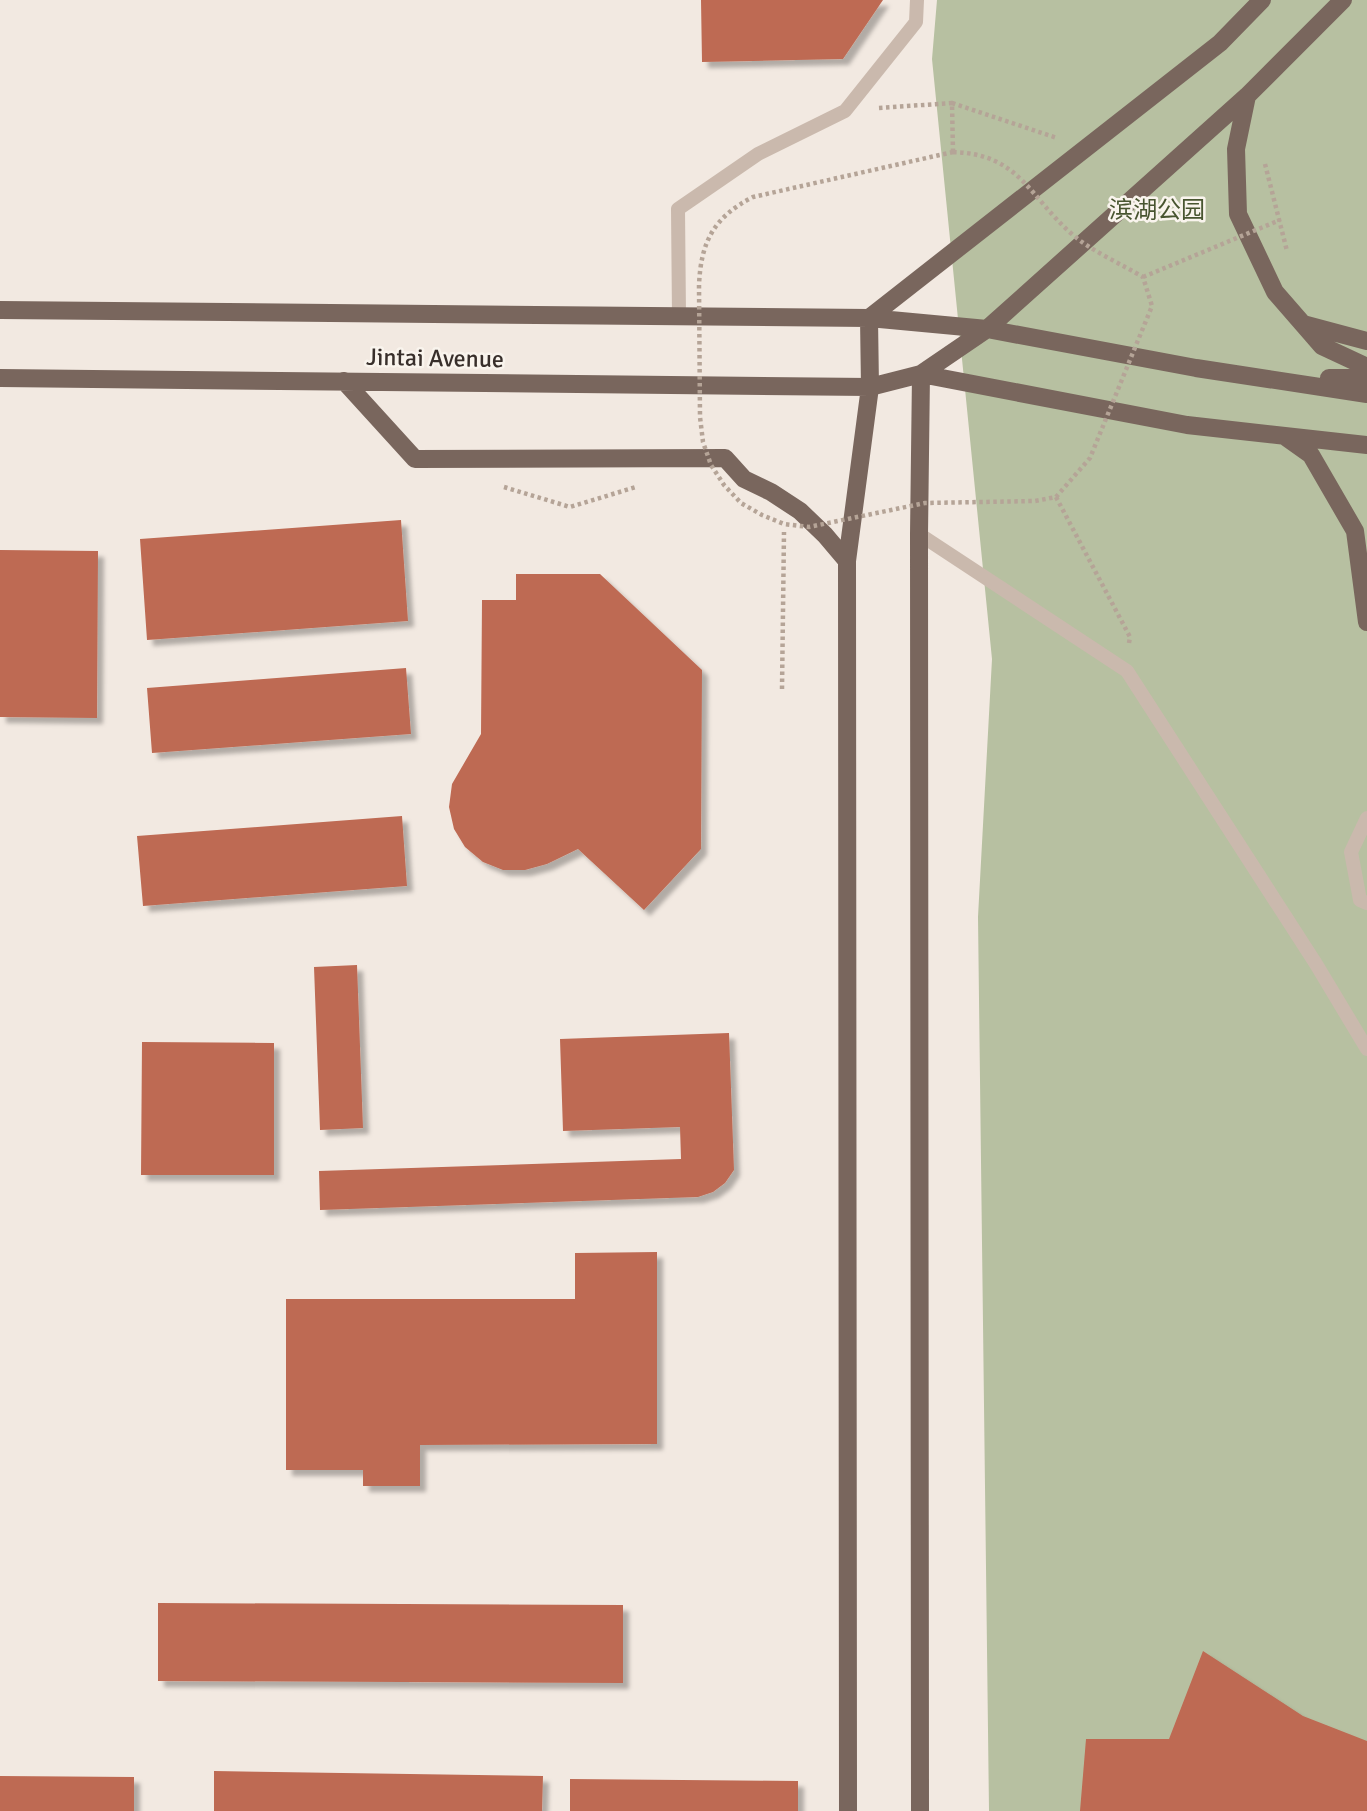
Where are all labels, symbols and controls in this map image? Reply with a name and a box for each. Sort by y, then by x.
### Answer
park label: 滨湖公园 [1109,195,1205,225]
street label: Jintai Avenue [366,342,504,374]

